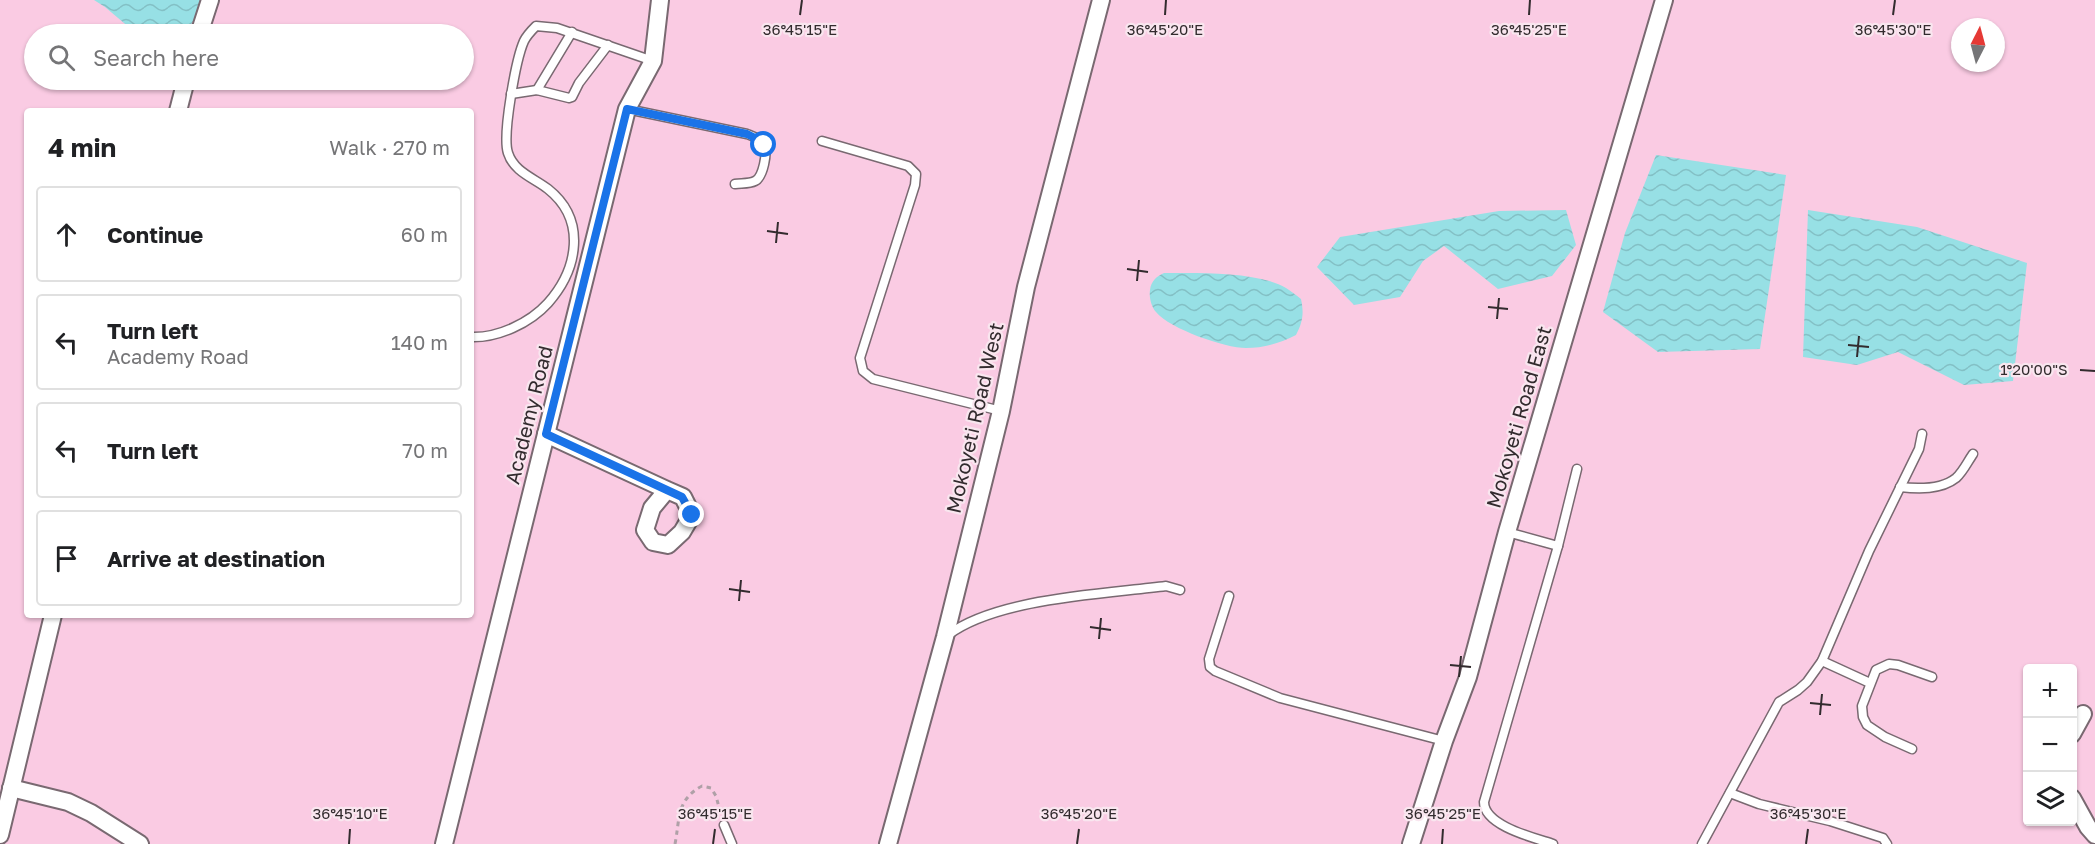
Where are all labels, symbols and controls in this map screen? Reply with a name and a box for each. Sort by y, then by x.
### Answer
north arrow [1951,18,2005,72]
text: 36°45'15"E [763,20,837,38]
text: 36°45'20"E [1127,20,1203,38]
text: 36°45'25"E [1491,20,1567,38]
text: 36°45'30"E [1855,20,1931,38]
search box [24,24,474,90]
icon: search [45,41,78,74]
text: Search here [93,44,219,71]
route start [750,131,776,157]
text: 4 min [48,132,116,163]
text: Walk · 270 m [329,135,450,159]
icon: ahead [50,218,83,251]
text: Continue [107,221,203,248]
text: 60 m [401,222,448,246]
text: Turn left [107,317,198,344]
street label: Mokoyeti Road West [940,320,1008,516]
street label: Mokoyeti Road East [1481,323,1556,511]
icon: left [50,326,83,359]
text: 140 m [391,330,448,354]
street label: Academy Road [499,343,557,486]
text: Academy Road [107,344,249,368]
text: 1°20'00"S [2000,360,2068,378]
icon: left [50,434,83,467]
text: Turn left [107,437,198,464]
text: 70 m [402,438,448,462]
route end [678,501,704,527]
icon: arrive [50,542,83,575]
text: Arrive at destination [107,545,325,572]
map controls [2023,664,2077,826]
button: + [2023,664,2077,718]
button: − [2023,718,2077,772]
button: layers [2023,772,2077,826]
text: 36°45'10"E [312,804,388,822]
text: 36°45'15"E [678,804,752,822]
text: 36°45'20"E [1041,804,1117,822]
text: 36°45'25"E [1405,804,1481,822]
text: 36°45'30"E [1770,804,1846,822]

